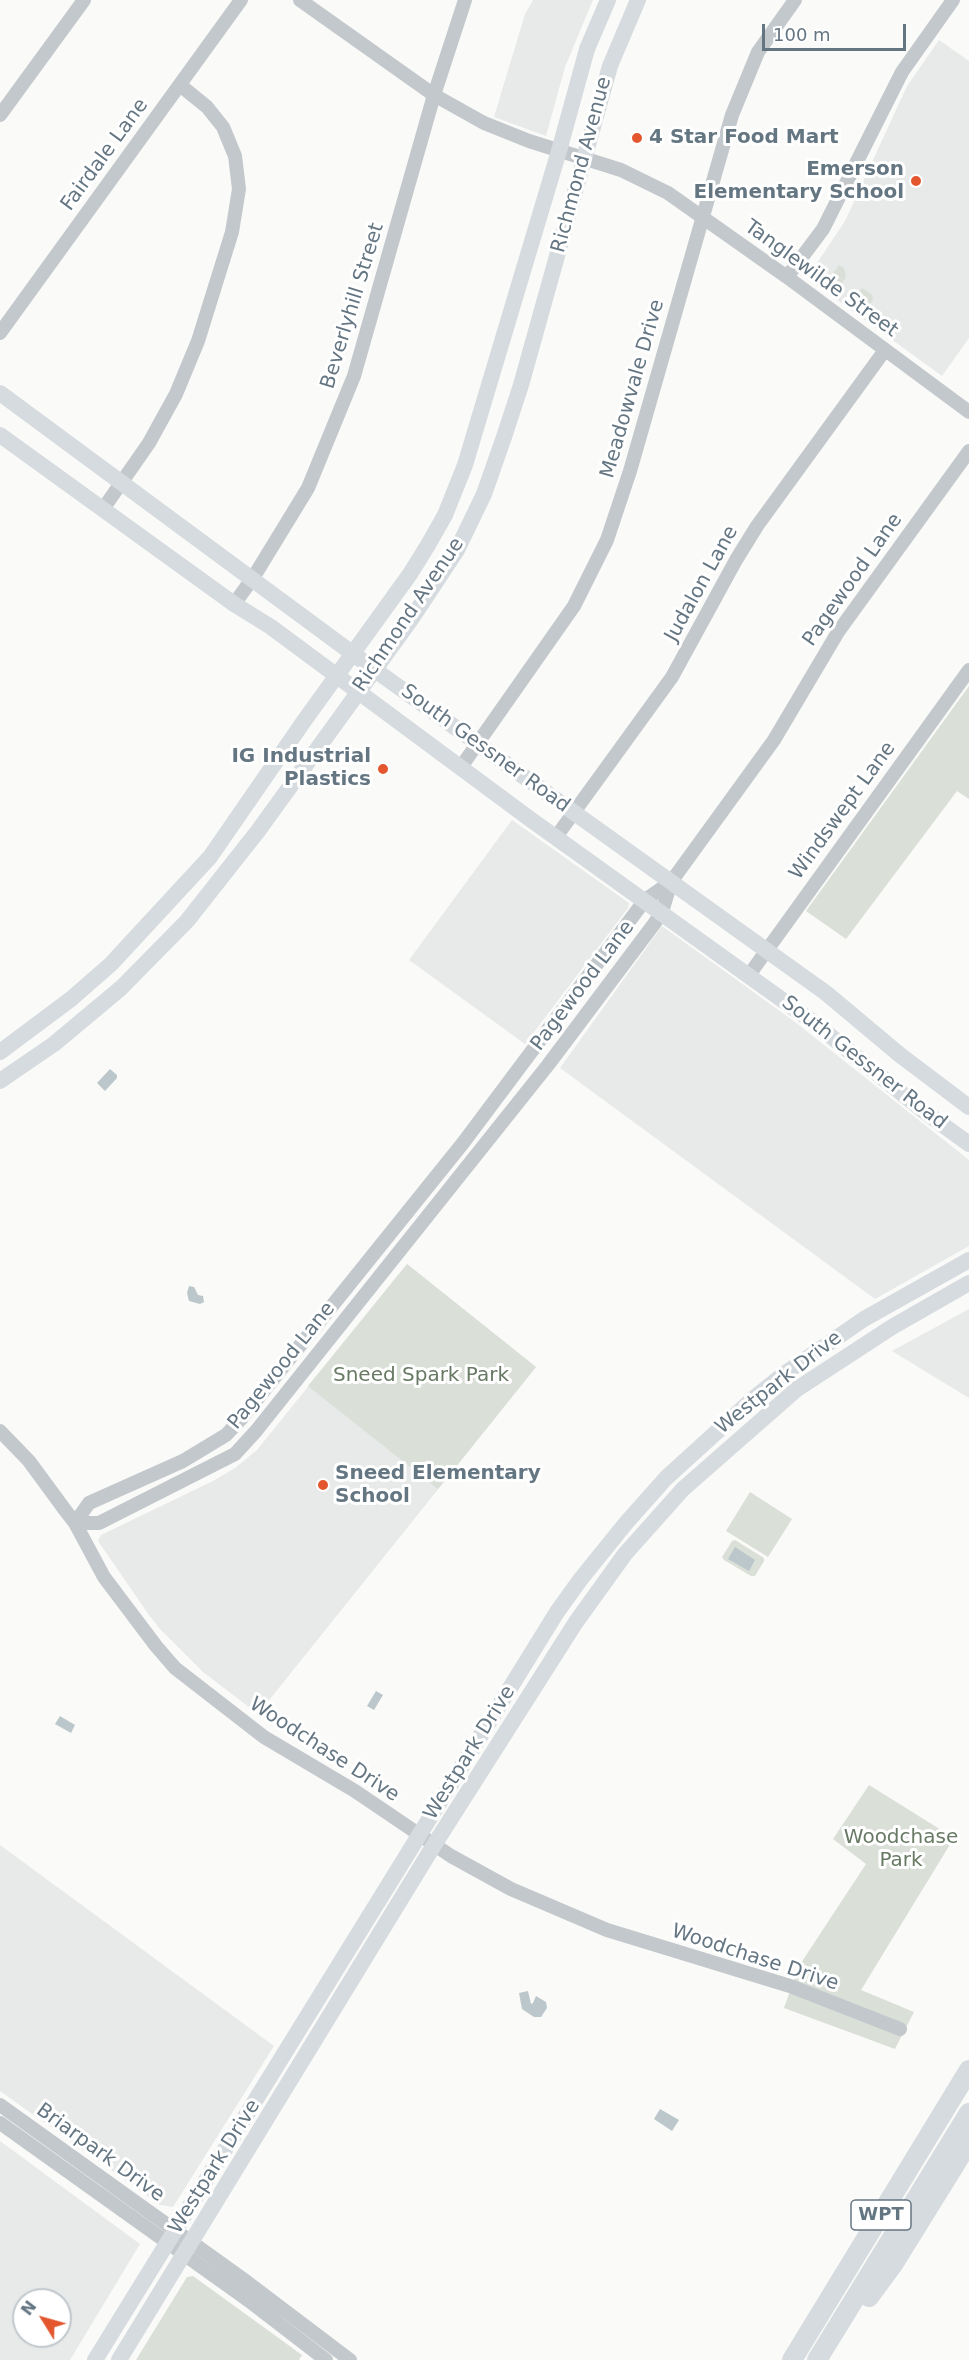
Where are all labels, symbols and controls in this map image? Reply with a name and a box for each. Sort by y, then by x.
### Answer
scale bar [765,12,909,50]
text: 100 m [773,24,831,45]
street label: Richmond Avenue [547,75,617,255]
street label: Fairdale Lane [56,94,154,216]
place label: 4 Star Food Mart [649,126,839,150]
marker: 4 Star Food Mart [630,131,644,145]
place label: Emerson Elementary School [694,158,904,205]
marker: Emerson Elementary School [909,174,923,188]
street label: Tanglewilde Street [740,215,902,343]
street label: Beverlyhill Street [316,220,390,392]
street label: Meadowvale Drive [596,297,670,481]
street label: Pagewood Lane [798,509,908,651]
street label: Judalon Lane [660,522,744,646]
street label: Richmond Avenue [348,533,470,697]
street label: South Gessner Road [396,680,574,818]
street label: Windswept Lane [785,737,901,885]
place label: IG Industrial Plastics [231,745,371,792]
marker: IG Industrial Plastics [376,762,390,776]
street label: Pagewood Lane [526,916,640,1056]
street label: South Gessner Road [777,991,951,1135]
street label: Pagewood Lane [223,1298,341,1434]
street label: Westpark Drive [711,1326,847,1440]
park label: Sneed Spark Park [333,1364,509,1388]
place label: Sneed Elementary School [335,1462,541,1509]
marker: Sneed Elementary School [316,1478,330,1492]
street label: Westpark Drive [419,1682,521,1824]
street label: Woodchase Drive [244,1693,404,1807]
park label: Woodchase Park [844,1826,958,1873]
street label: Woodchase Drive [669,1920,841,1996]
street label: Westpark Drive [164,2096,266,2238]
street label: Briarpark Drive [31,2098,169,2208]
road number: WPT [851,2200,911,2230]
north arrow [12,2288,72,2348]
text: N [17,2297,40,2319]

